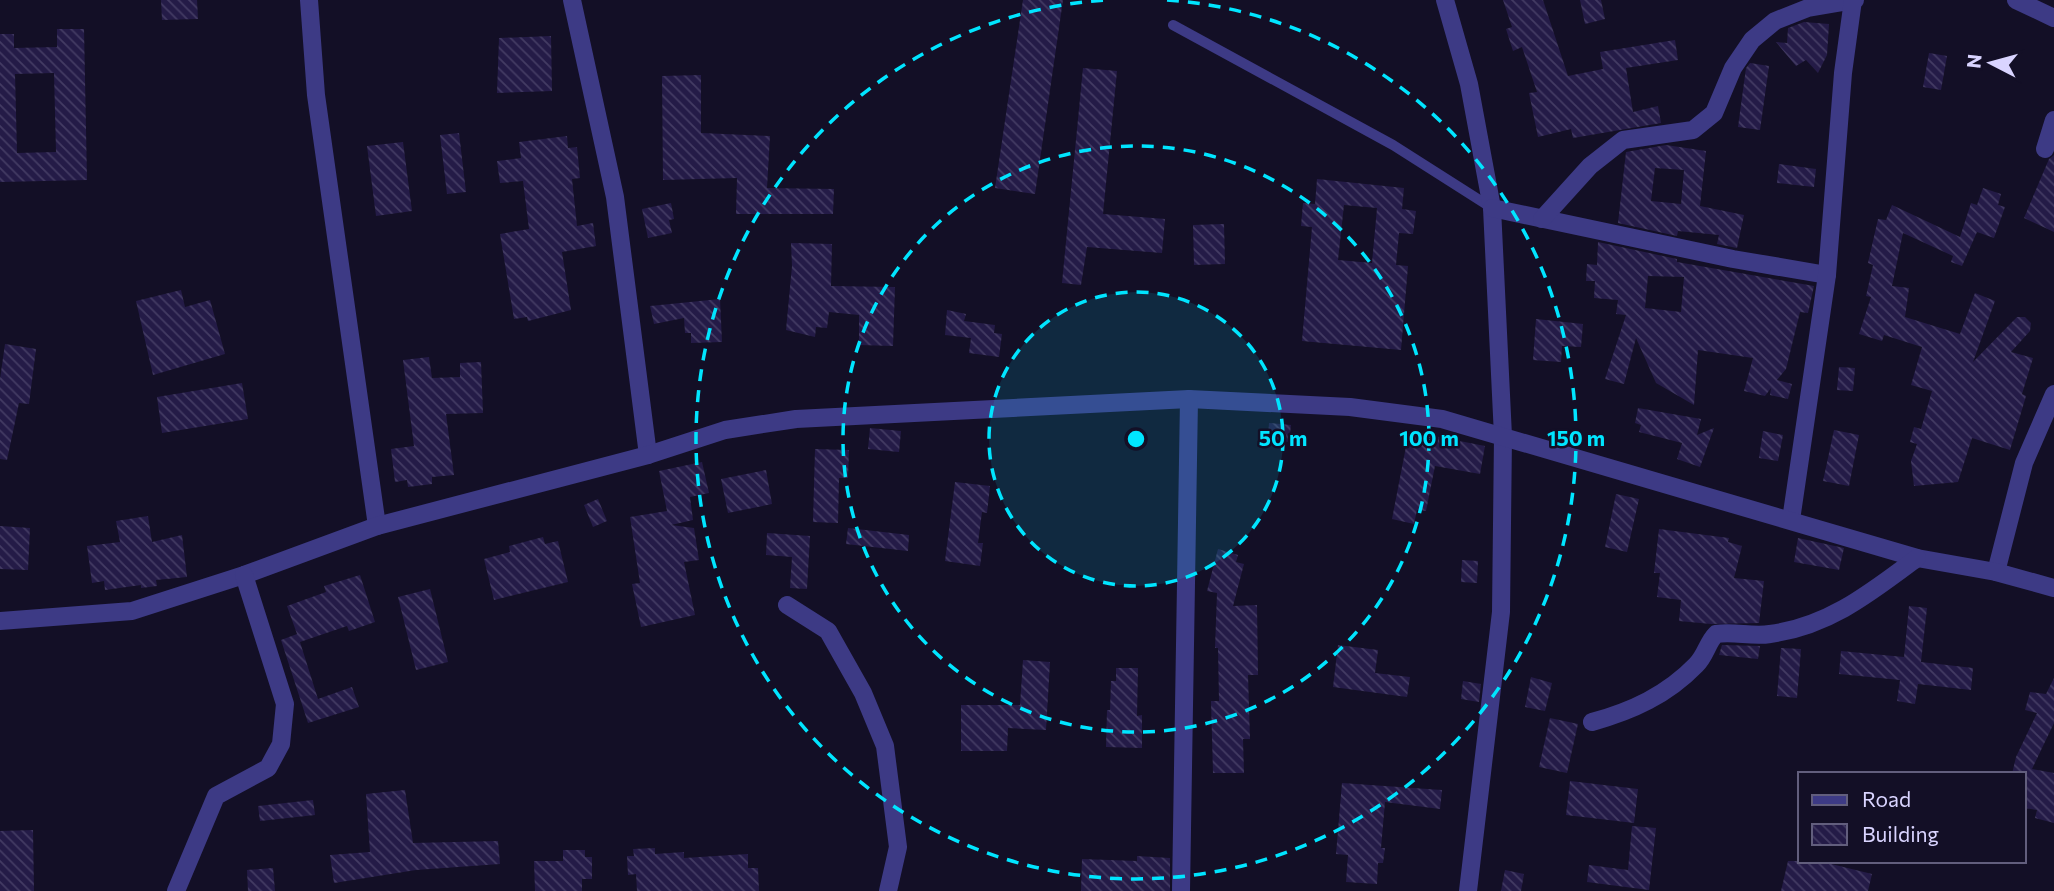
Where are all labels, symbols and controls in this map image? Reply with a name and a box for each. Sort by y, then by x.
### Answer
north arrow [1956,28,2026,98]
text: N [1961,53,1986,69]
text: 50 m [1259,425,1307,450]
text: 100 m [1399,425,1459,450]
text: 150 m [1547,425,1605,450]
centre of rings [1124,427,1148,451]
legend [1798,772,2026,863]
text: Road [1862,786,1911,811]
text: Building [1862,821,1939,846]

